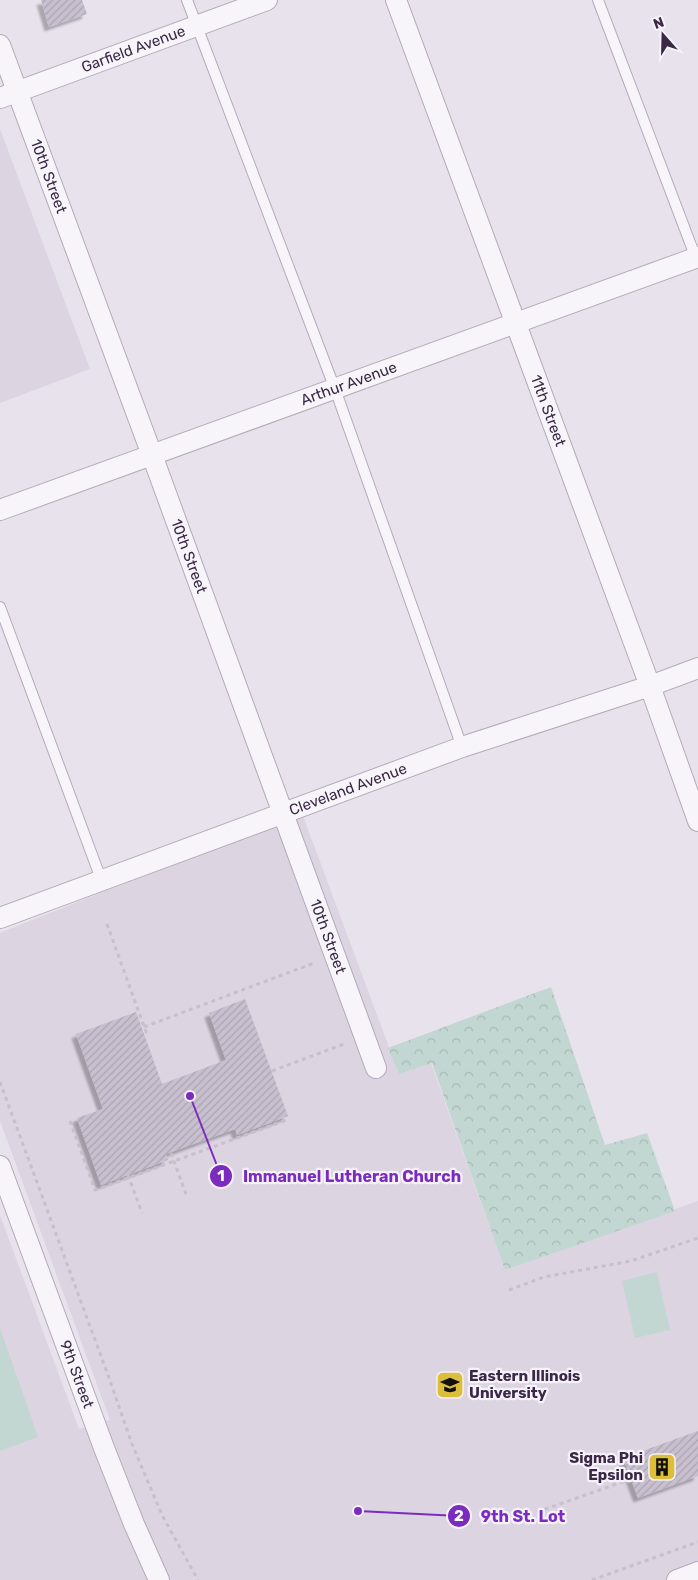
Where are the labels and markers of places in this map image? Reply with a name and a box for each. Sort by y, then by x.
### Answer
callout: Immanuel Lutheran Church [208,1161,471,1192]
place label: Eastern Illinois University [469,1367,580,1402]
school or university icon: Eastern Illinois University [435,1370,465,1400]
place label: Sigma Phi Epsilon [569,1449,643,1484]
building icon: Sigma Phi Epsilon [647,1452,677,1482]
callout: 9th St. Lot [446,1501,575,1532]

